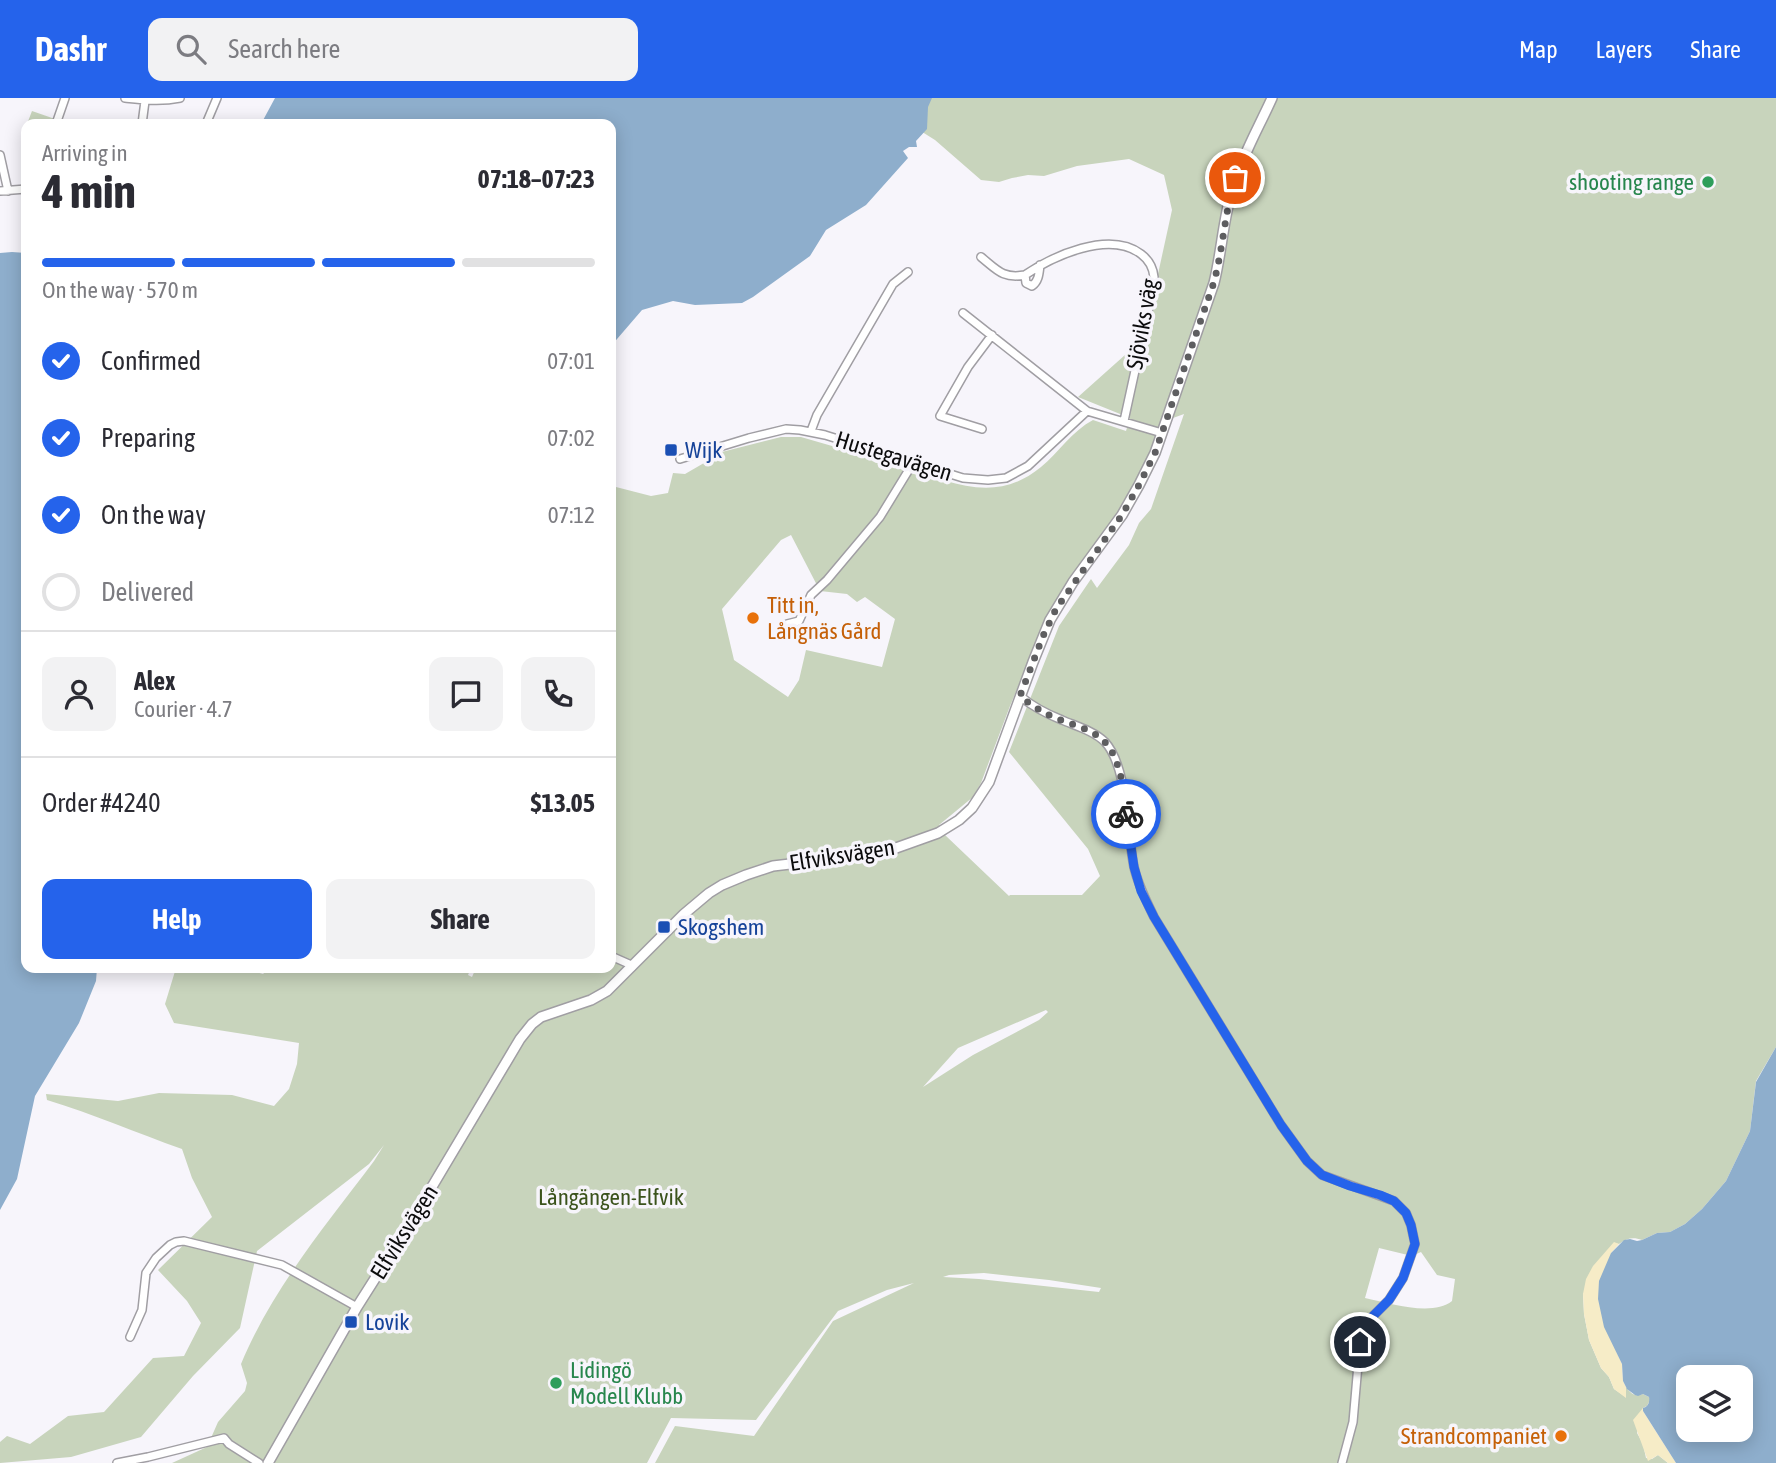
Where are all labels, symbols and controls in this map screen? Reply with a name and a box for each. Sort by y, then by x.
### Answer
search box [148,18,638,81]
text: Dashr [35,30,106,68]
icon: search [172,30,210,68]
text: Search here [228,34,340,64]
text: Map [1519,36,1558,63]
text: Layers [1596,36,1652,63]
text: Share [1690,36,1741,63]
text: Arriving in [42,140,128,166]
pin [1205,148,1265,208]
icon: bag [1216,159,1254,197]
text: 07:18–07:23 [478,164,595,194]
text: 4 min [42,165,136,218]
place label: shooting range [1569,169,1694,195]
marker: shooting range [1700,174,1716,190]
text: On the way · 570 m [42,277,198,303]
street label: Sjöviks väg [1121,277,1163,371]
icon: check [42,342,80,380]
text: Confirmed [101,346,201,376]
text: 07:01 [547,348,595,374]
icon: check [42,419,80,457]
text: Preparing [101,423,195,453]
text: 07:02 [547,425,595,451]
street label: Hustegavägen [833,426,955,486]
place label: Wijk [685,437,722,463]
marker: Wijk [663,442,679,458]
icon: check [42,496,80,534]
text: On the way [101,500,206,530]
text: 07:12 [548,502,595,528]
text: Delivered [101,577,194,607]
place label: Titt in, Långnäs Gård [767,592,881,644]
marker: Titt in, Långnäs Gård [745,610,761,626]
button: person [42,657,116,731]
button: chat [429,657,503,731]
button: phone [521,657,595,731]
text: Alex [134,666,175,696]
text: Courier · 4.7 [134,696,233,722]
courier [1091,779,1161,849]
text: Order #4240 [42,788,161,818]
text: $13.05 [531,788,595,818]
icon: bike [1107,795,1145,833]
street label: Elfviksvägen [788,834,896,876]
button: Help [42,879,312,959]
button: Share [326,879,595,959]
place label: Skogshem [678,914,764,940]
marker: Skogshem [656,919,672,935]
street label: Elfviksvägen [365,1180,443,1284]
park label: Långängen-Elfvik [538,1184,684,1210]
place label: Lovik [365,1309,409,1335]
pin [1330,1312,1390,1372]
marker: Lovik [343,1314,359,1330]
icon: home [1341,1323,1379,1361]
place label: Lidingö Modell Klubb [570,1357,683,1409]
map controls [1676,1365,1753,1442]
button: layers [1676,1365,1753,1442]
marker: Lidingö Modell Klubb [548,1375,564,1391]
place label: Strandcompaniet [1401,1423,1547,1449]
marker: Strandcompaniet [1553,1428,1569,1444]

